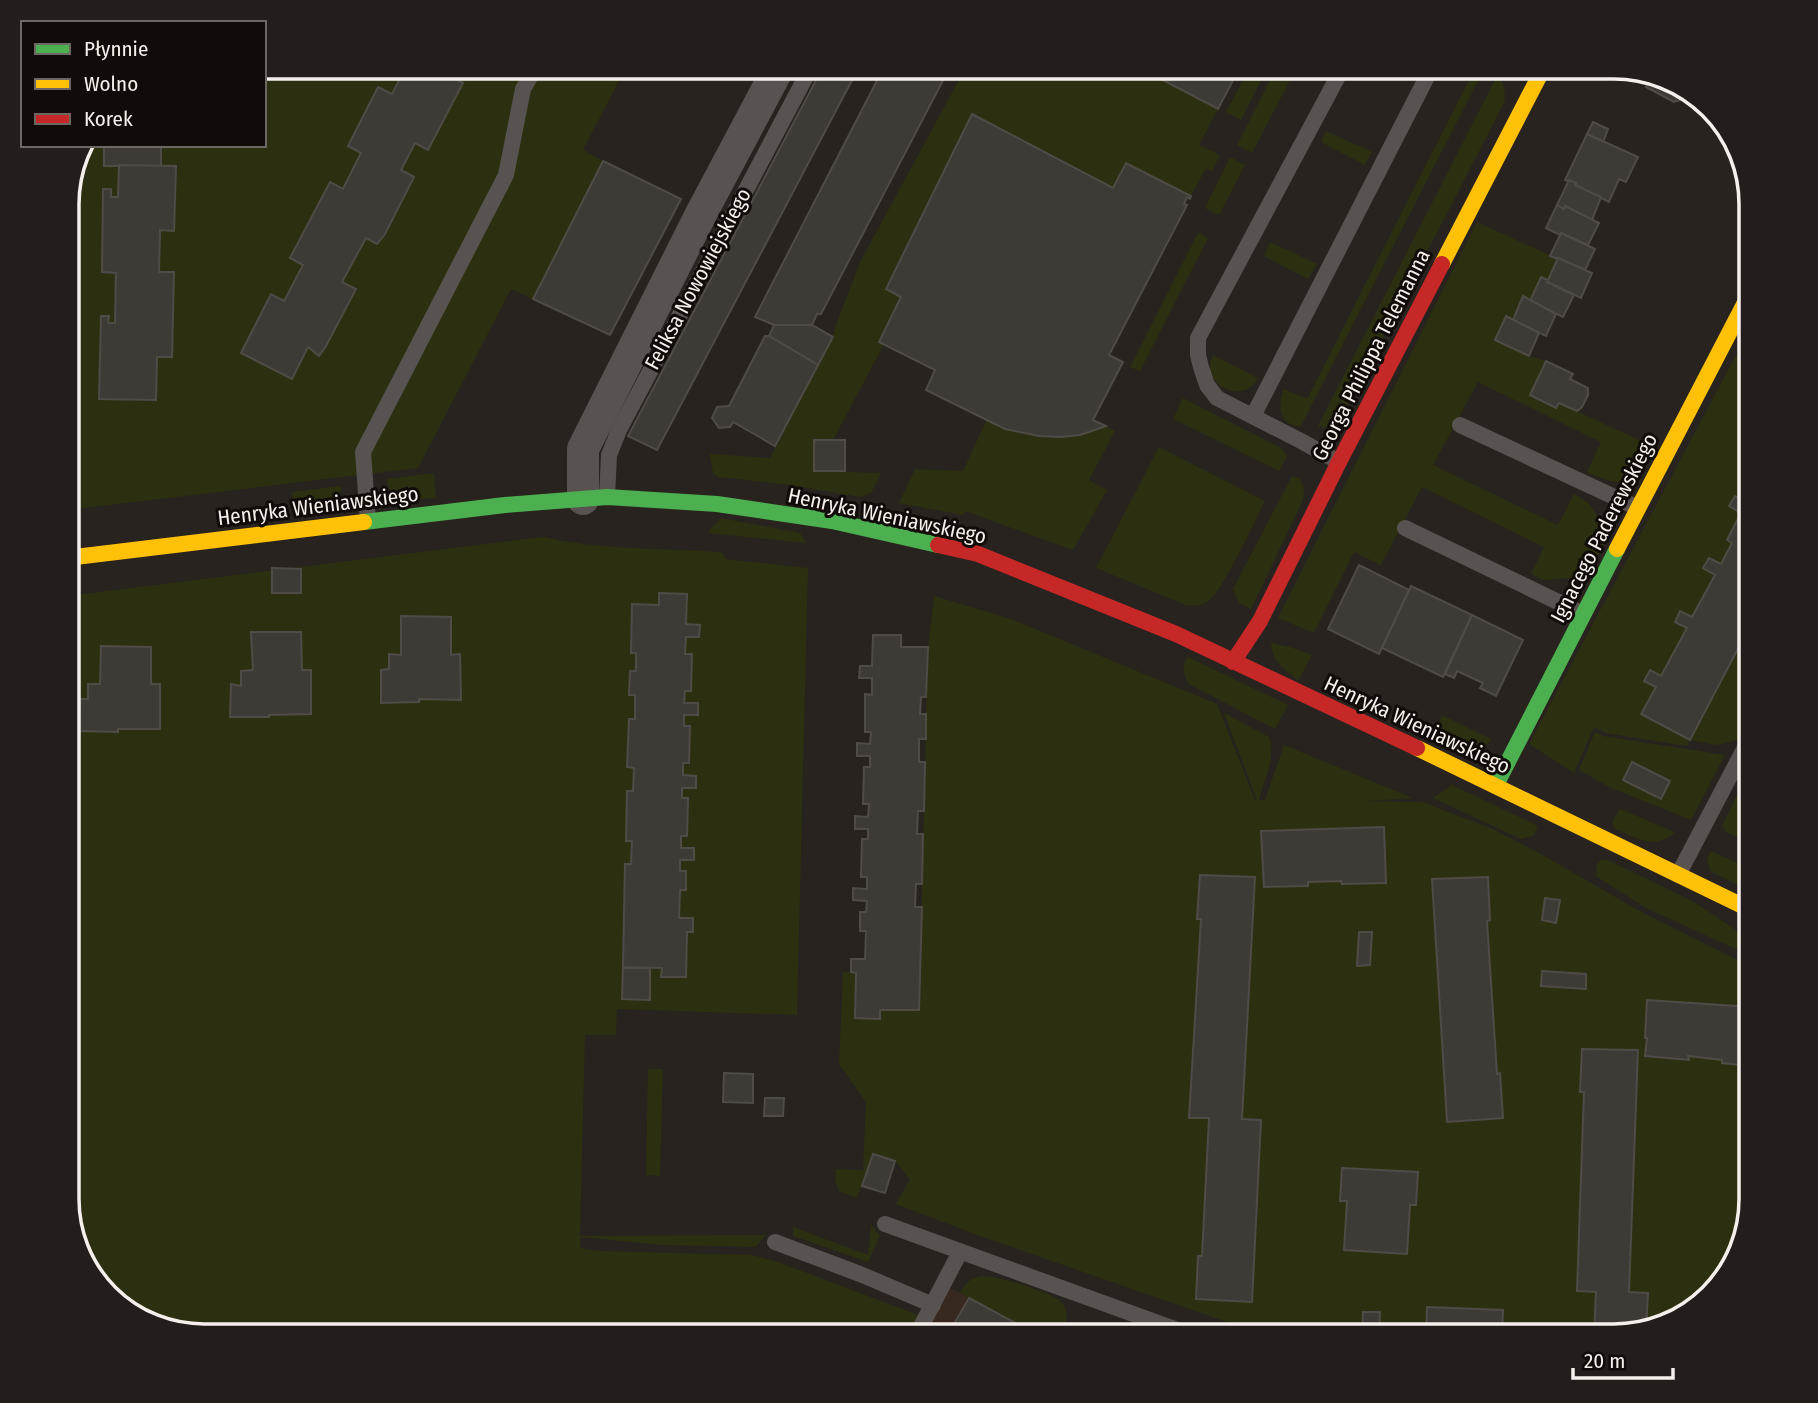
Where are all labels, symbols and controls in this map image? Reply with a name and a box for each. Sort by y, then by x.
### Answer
legend [21,21,266,147]
text: Płynnie [84,36,148,62]
text: Wolno [84,71,138,97]
text: Korek [84,106,133,132]
street label: Feliksa Nowowiejskiego [639,184,757,374]
street label: Georga Philippa Telemanna [1306,245,1436,465]
street label: Ignacego Paderewskiego [1545,429,1663,627]
street label: Henryka Wieniawskiego [216,481,420,531]
street label: Henryka Wieniawskiego [785,482,989,550]
street label: Henryka Wieniawskiego [1320,670,1514,780]
scale bar [1573,1336,1673,1380]
text: 20 m [1584,1348,1625,1374]

